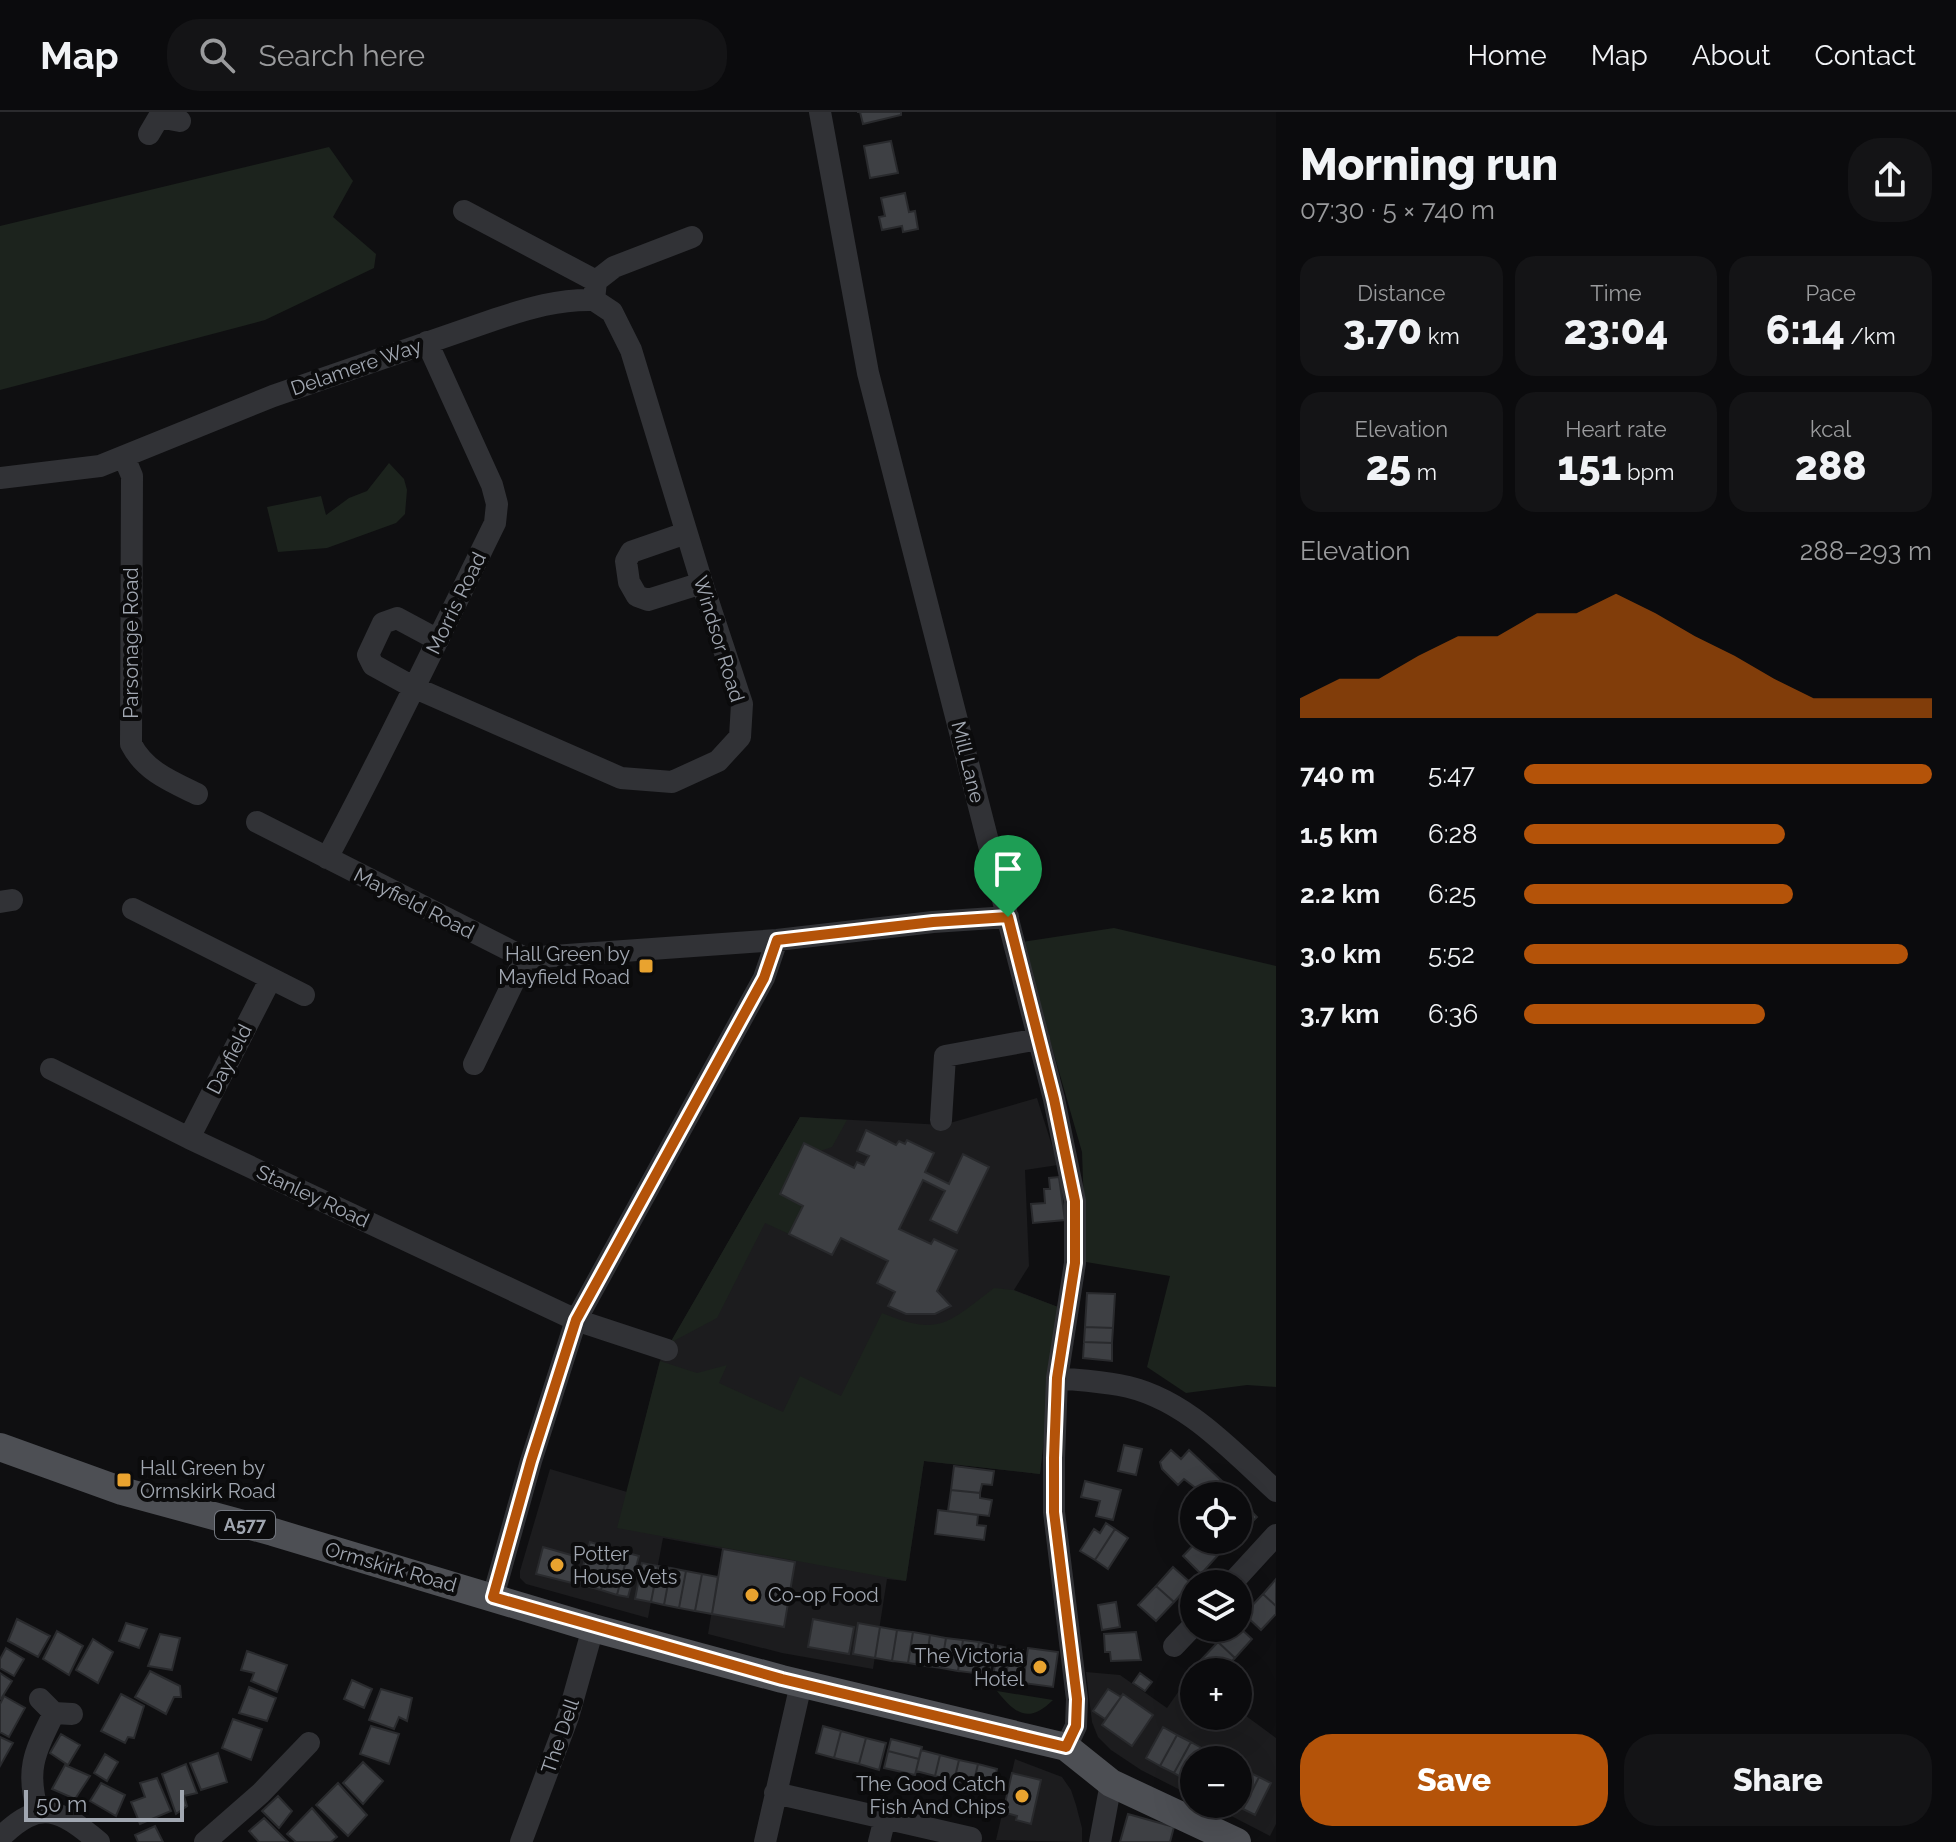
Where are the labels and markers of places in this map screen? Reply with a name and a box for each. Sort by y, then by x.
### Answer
pin [974,835,1042,917]
place label: Hall Green by Mayfield Road [498,942,630,989]
marker: Hall Green by Mayfield Road [637,957,655,975]
place label: Hall Green by Ormskirk Road [140,1456,276,1503]
marker: Hall Green by Ormskirk Road [115,1471,133,1489]
place label: Potter House Vets [573,1542,677,1589]
marker: Potter House Vets [548,1556,566,1574]
place label: Co-op Food [768,1583,879,1607]
marker: Co-op Food [743,1586,761,1604]
place label: The Victoria Hotel [914,1644,1025,1691]
marker: The Victoria Hotel [1031,1658,1049,1676]
place label: The Good Catch Fish And Chips [856,1772,1006,1819]
marker: The Good Catch Fish And Chips [1013,1787,1031,1805]

